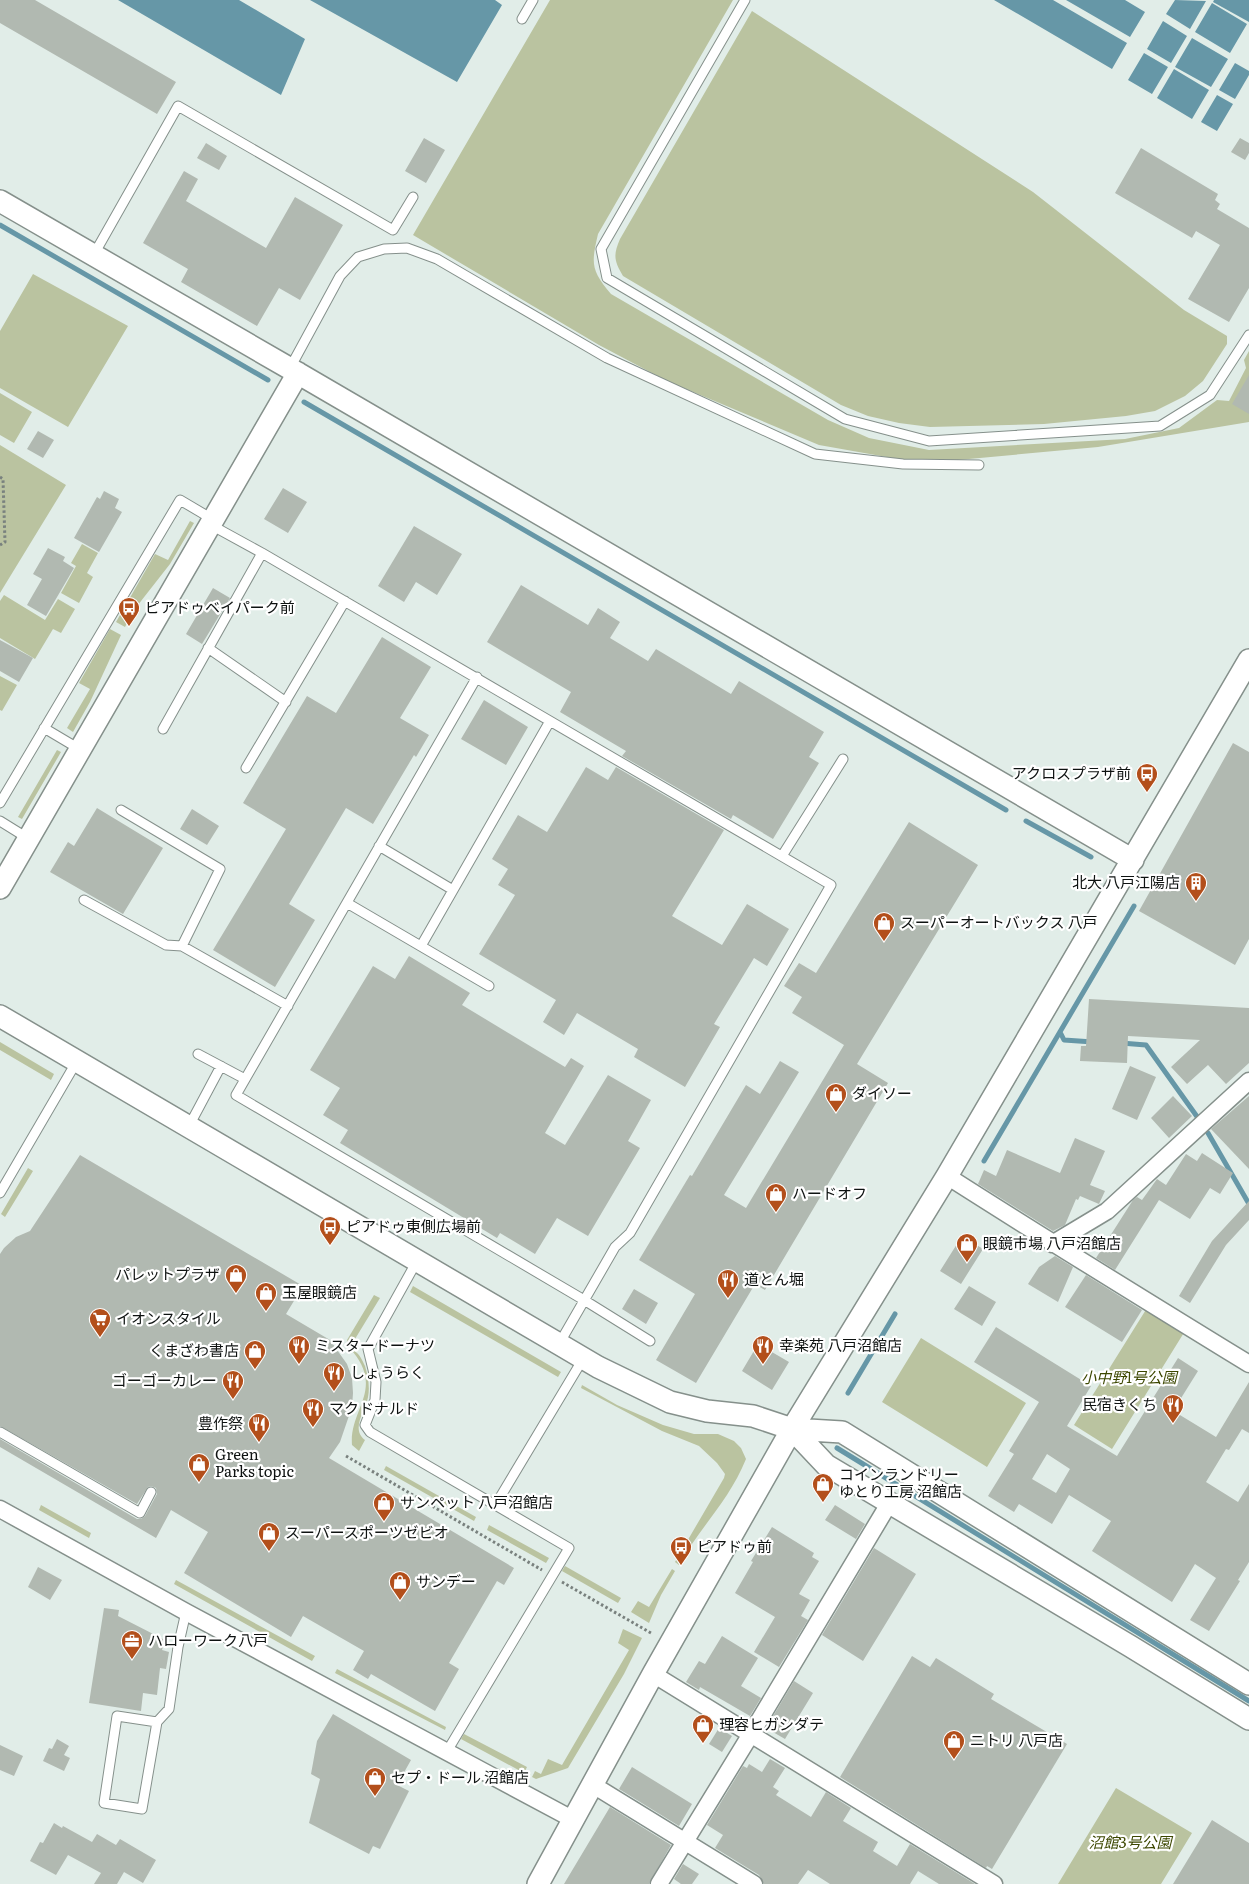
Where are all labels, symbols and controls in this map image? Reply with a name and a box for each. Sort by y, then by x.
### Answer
place label: ピアドゥベイパーク前 [145,595,295,618]
bus stop icon: ピアドゥベイパーク前 [117,596,141,627]
place label: アクロスプラザ前 [1012,761,1131,784]
bus stop icon: アクロスプラザ前 [1135,762,1159,793]
place label: 北大 八戸江陽店 [1072,870,1180,893]
building icon: 北大 八戸江陽店 [1184,871,1208,902]
place label: スーパーオートバックス 八戸 [900,910,1097,933]
shop icon: スーパーオートバックス 八戸 [872,911,896,942]
place label: ダイソー [852,1081,912,1104]
shop icon: ダイソー [824,1082,848,1113]
place label: ハードオフ [792,1181,867,1204]
shop icon: ハードオフ [764,1182,788,1213]
place label: ピアドゥ東側広場前 [346,1214,481,1237]
bus stop icon: ピアドゥ東側広場前 [318,1215,342,1246]
place label: 眼鏡市場 八戸沼館店 [983,1231,1121,1254]
shop icon: 眼鏡市場 八戸沼館店 [955,1232,979,1263]
place label: パレットプラザ [115,1262,220,1285]
shop icon: パレットプラザ [224,1263,248,1294]
place label: 道とん堀 [744,1267,804,1290]
restaurant icon: 道とん堀 [716,1268,740,1299]
place label: 玉屋眼鏡店 [282,1280,357,1303]
shop icon: 玉屋眼鏡店 [254,1281,278,1312]
place label: イオンスタイル [116,1306,221,1329]
supermarket icon: イオンスタイル [88,1307,112,1338]
place label: ミスタードーナツ [315,1333,435,1356]
place label: 幸楽苑 八戸沼館店 [779,1333,902,1356]
restaurant icon: ミスタードーナツ [287,1334,311,1365]
restaurant icon: 幸楽苑 八戸沼館店 [751,1334,775,1365]
place label: くまざわ書店 [149,1338,239,1361]
shop icon: くまざわ書店 [243,1339,267,1370]
place label: しょうらく [350,1360,425,1383]
restaurant icon: しょうらく [322,1361,346,1392]
park label: 小中野1号公園 [1081,1365,1179,1388]
place label: ゴーゴーカレー [112,1368,217,1391]
restaurant icon: ゴーゴーカレー [221,1369,245,1400]
place label: 民宿きくち [1082,1392,1157,1415]
restaurant icon: 民宿きくち [1161,1393,1185,1424]
place label: マクドナルド [329,1396,419,1419]
restaurant icon: マクドナルド [301,1397,325,1428]
place label: 豊作祭 [198,1411,243,1434]
restaurant icon: 豊作祭 [247,1412,271,1443]
place label: Green Parks topic [215,1442,295,1482]
shop icon: Green Parks topic [187,1452,211,1483]
place label: コインランドリー ゆとり工房 沼館店 [839,1462,962,1502]
shop icon: コインランドリー ゆとり工房 沼館店 [811,1472,835,1503]
place label: サンペット 八戸沼館店 [400,1490,553,1513]
shop icon: サンペット 八戸沼館店 [372,1491,396,1522]
place label: スーパースポーツゼビオ [285,1520,449,1543]
shop icon: スーパースポーツゼビオ [257,1521,281,1552]
place label: ピアドゥ前 [697,1534,772,1557]
bus stop icon: ピアドゥ前 [669,1535,693,1566]
place label: サンデー [416,1569,476,1592]
shop icon: サンデー [388,1570,412,1601]
place label: ハローワーク八戸 [148,1628,268,1651]
office icon: ハローワーク八戸 [120,1629,144,1660]
place label: 理容ヒガシダテ [719,1712,824,1735]
shop icon: 理容ヒガシダテ [691,1713,715,1744]
place label: ニトリ 八戸店 [970,1728,1063,1751]
shop icon: ニトリ 八戸店 [942,1729,966,1760]
place label: セプ・ドール 沼館店 [391,1765,529,1788]
shop icon: セプ・ドール 沼館店 [363,1766,387,1797]
park label: 沼館3号公園 [1089,1830,1173,1853]

